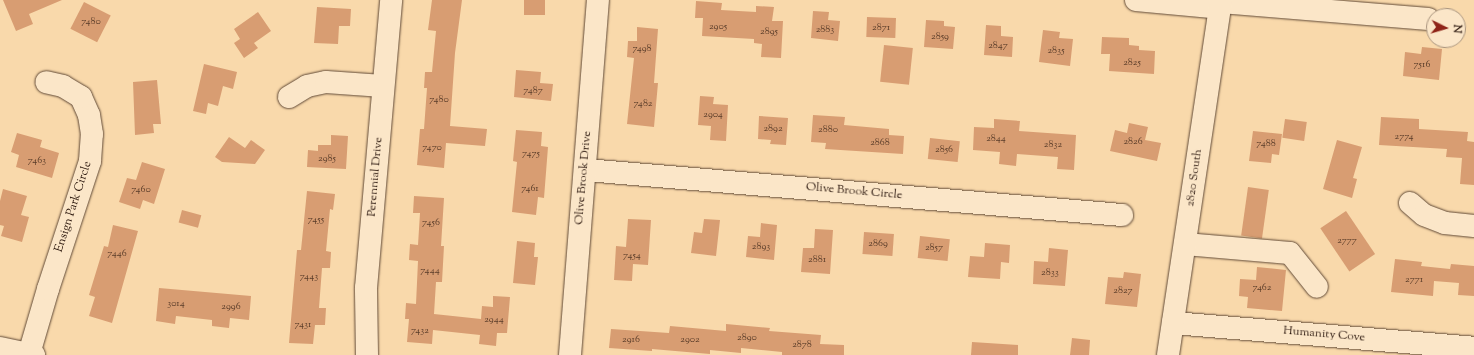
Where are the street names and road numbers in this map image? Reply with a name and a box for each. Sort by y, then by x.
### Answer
street label: Olive Brook Drive [573,130,595,226]
street label: Perennial Drive [365,137,387,217]
street label: 2820 South [1184,148,1206,208]
street label: Ensign Park Circle [52,160,96,254]
street label: Olive Brook Circle [805,181,903,203]
street label: Humanity Cove [1283,324,1365,346]

